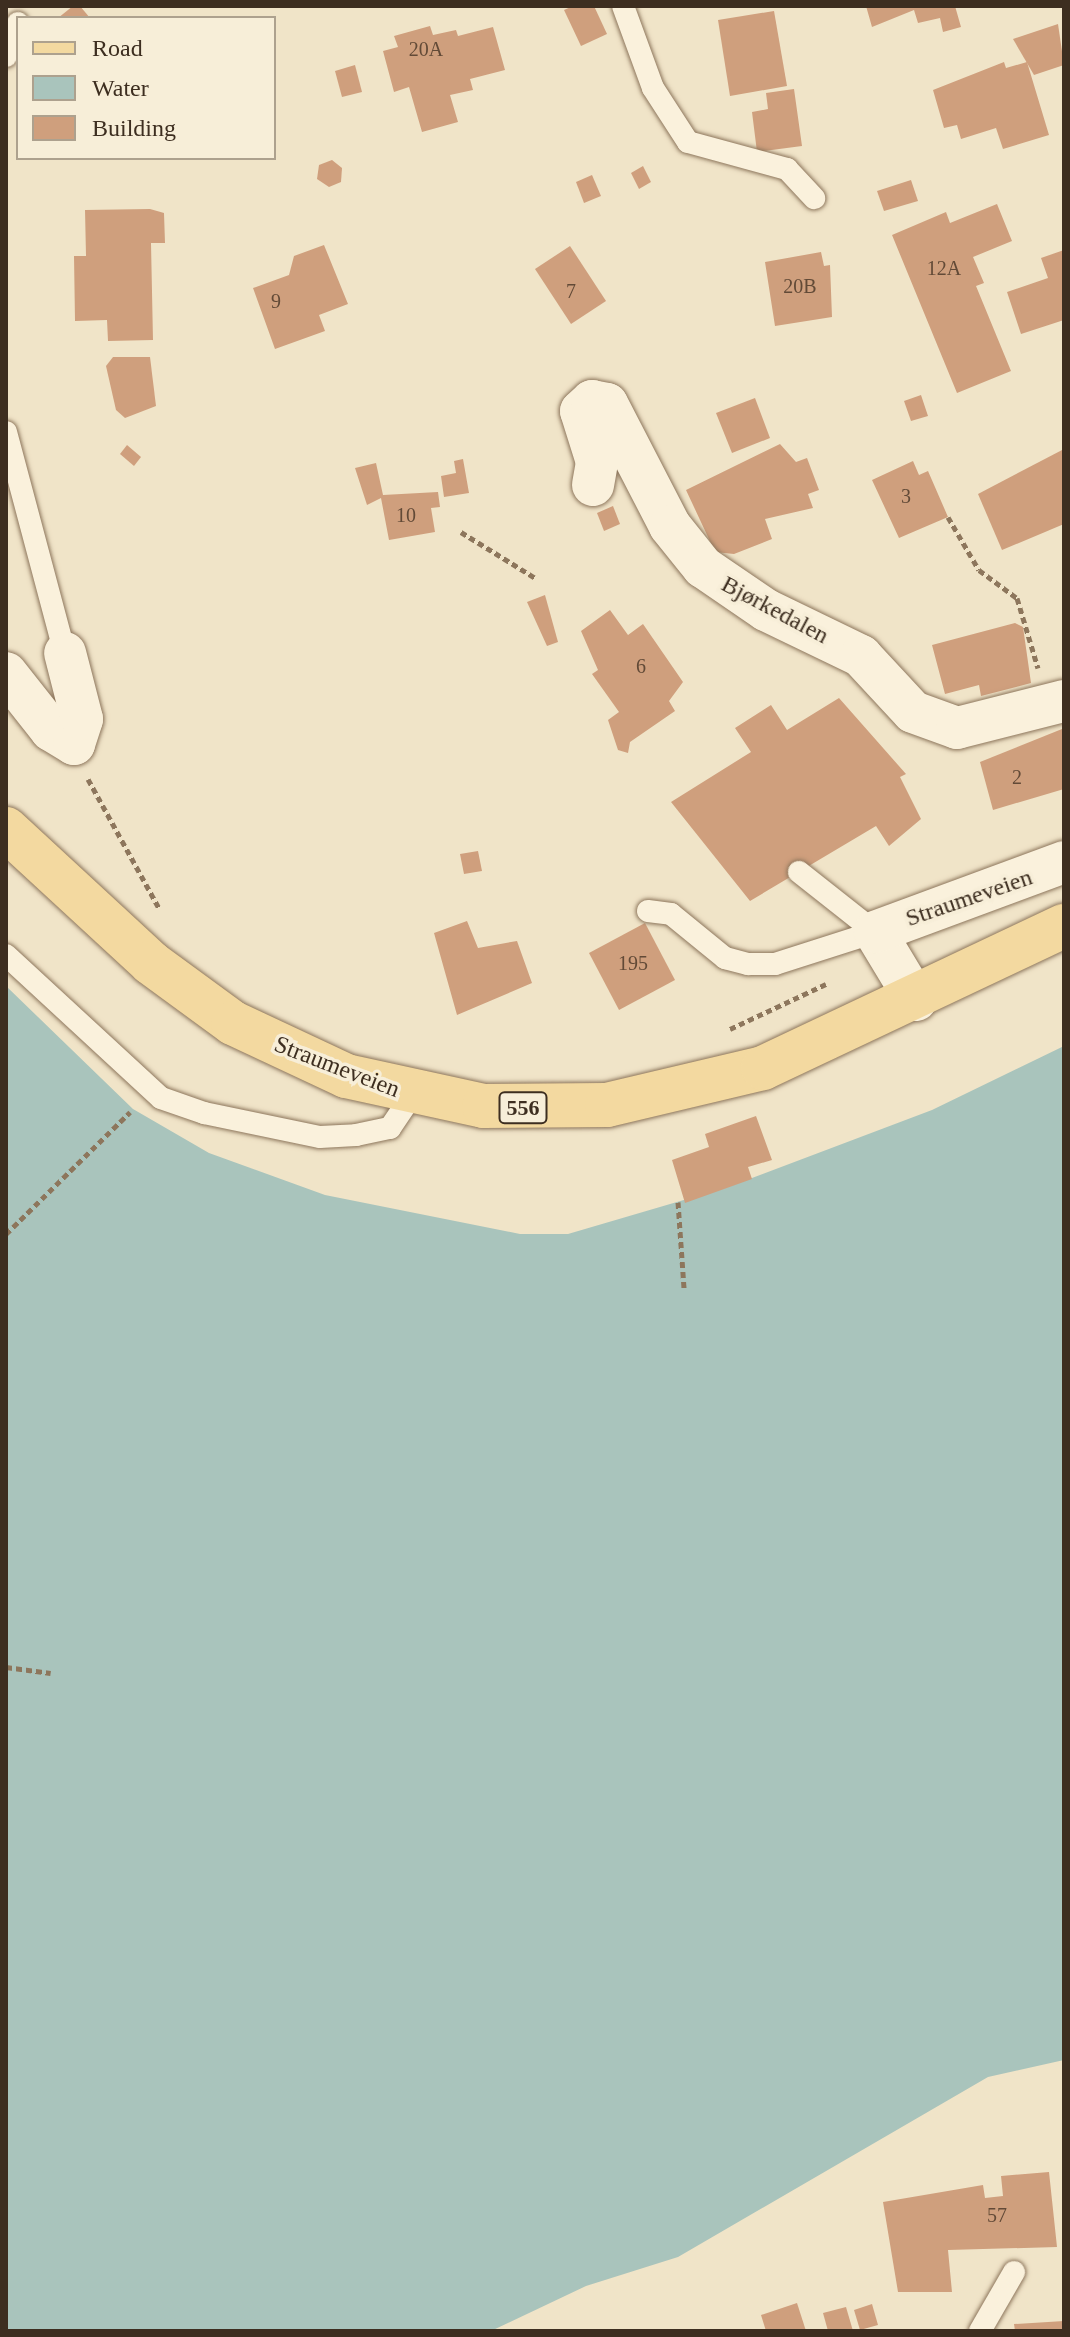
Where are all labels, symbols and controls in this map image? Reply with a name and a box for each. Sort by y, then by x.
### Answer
legend [16,16,276,160]
text: Road [92,35,143,61]
house number: 20A [409,37,443,61]
text: Water [92,75,149,101]
text: Building [92,115,176,141]
house number: 12A [927,256,961,280]
house number: 20B [783,274,817,298]
house number: 7 [566,279,576,303]
house number: 9 [271,289,281,313]
house number: 3 [901,484,911,508]
house number: 10 [396,503,416,527]
street label: Bjørkedalen [716,570,834,650]
house number: 6 [636,654,646,678]
house number: 2 [1012,765,1022,789]
street label: Straumeveien [902,863,1036,933]
house number: 195 [618,951,648,975]
street label: Straumeveien [270,1030,404,1104]
road number: 556 [497,1090,549,1126]
house number: 57 [987,2203,1007,2227]

